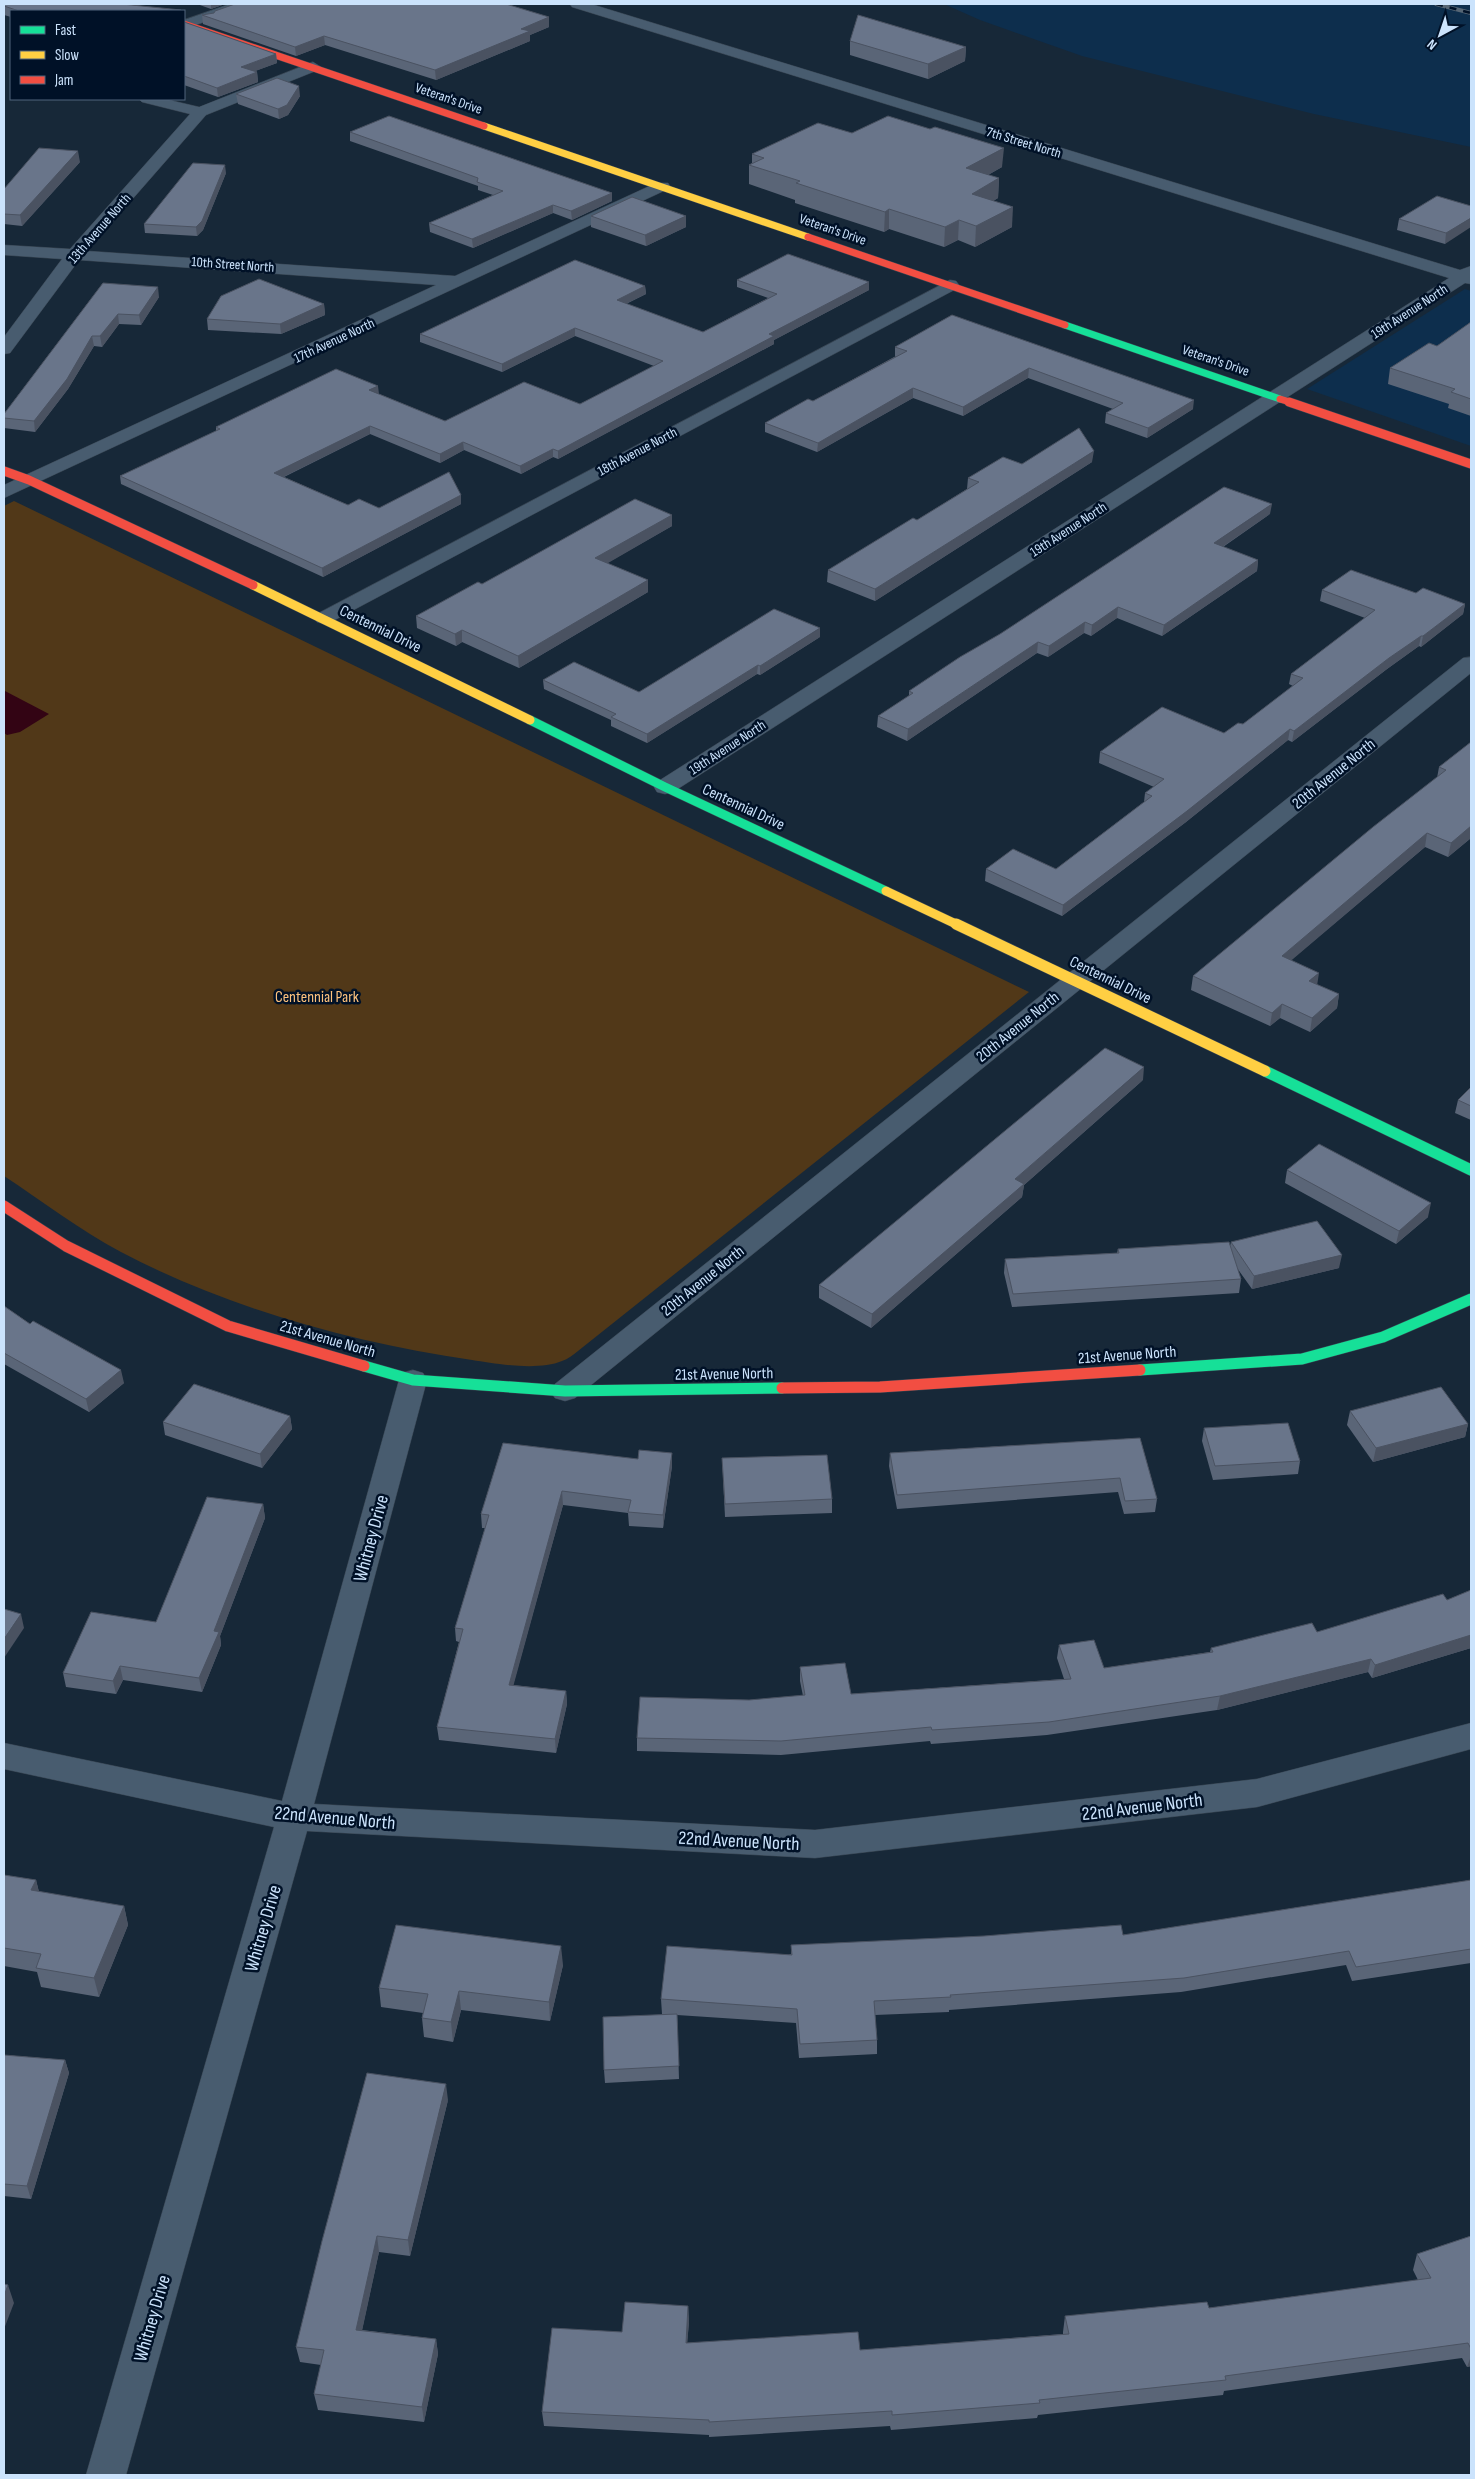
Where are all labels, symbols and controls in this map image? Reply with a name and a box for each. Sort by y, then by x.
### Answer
legend [10,10,185,100]
north arrow [1415,10,1465,60]
text: Fast [55,21,77,40]
text: N [1424,36,1440,53]
text: Slow [55,46,79,65]
text: Jam [54,71,73,90]
street label: Veteran's Drive [413,79,485,118]
street label: 7th Street North [984,123,1063,162]
street label: 13th Avenue North [64,190,134,267]
street label: Veteran's Drive [797,210,869,249]
street label: 10th Street North [191,253,275,276]
street label: 19th Avenue North [1368,280,1451,342]
street label: 17th Avenue North [291,314,377,367]
street label: Veteran's Drive [1180,341,1252,380]
street label: 18th Avenue North [595,423,680,479]
street label: 19th Avenue North [1027,498,1110,560]
street label: Centennial Drive [336,601,424,657]
street label: 19th Avenue North [686,716,769,778]
street label: 20th Avenue North [1289,735,1379,813]
street label: Centennial Drive [699,780,787,835]
street label: Centennial Drive [1066,952,1154,1008]
park label: Centennial Park [275,988,359,1007]
street label: 20th Avenue North [973,988,1063,1066]
street label: 20th Avenue North [658,1242,748,1320]
street label: 21st Avenue North [278,1317,377,1362]
street label: 21st Avenue North [1077,1343,1177,1368]
street label: 21st Avenue North [675,1364,773,1385]
street label: Whitney Drive [349,1492,394,1584]
street label: 22nd Avenue North [1081,1789,1204,1826]
street label: 22nd Avenue North [273,1802,396,1835]
street label: 22nd Avenue North [678,1827,800,1856]
street label: Whitney Drive [240,1882,287,1974]
street label: Whitney Drive [129,2272,176,2364]

